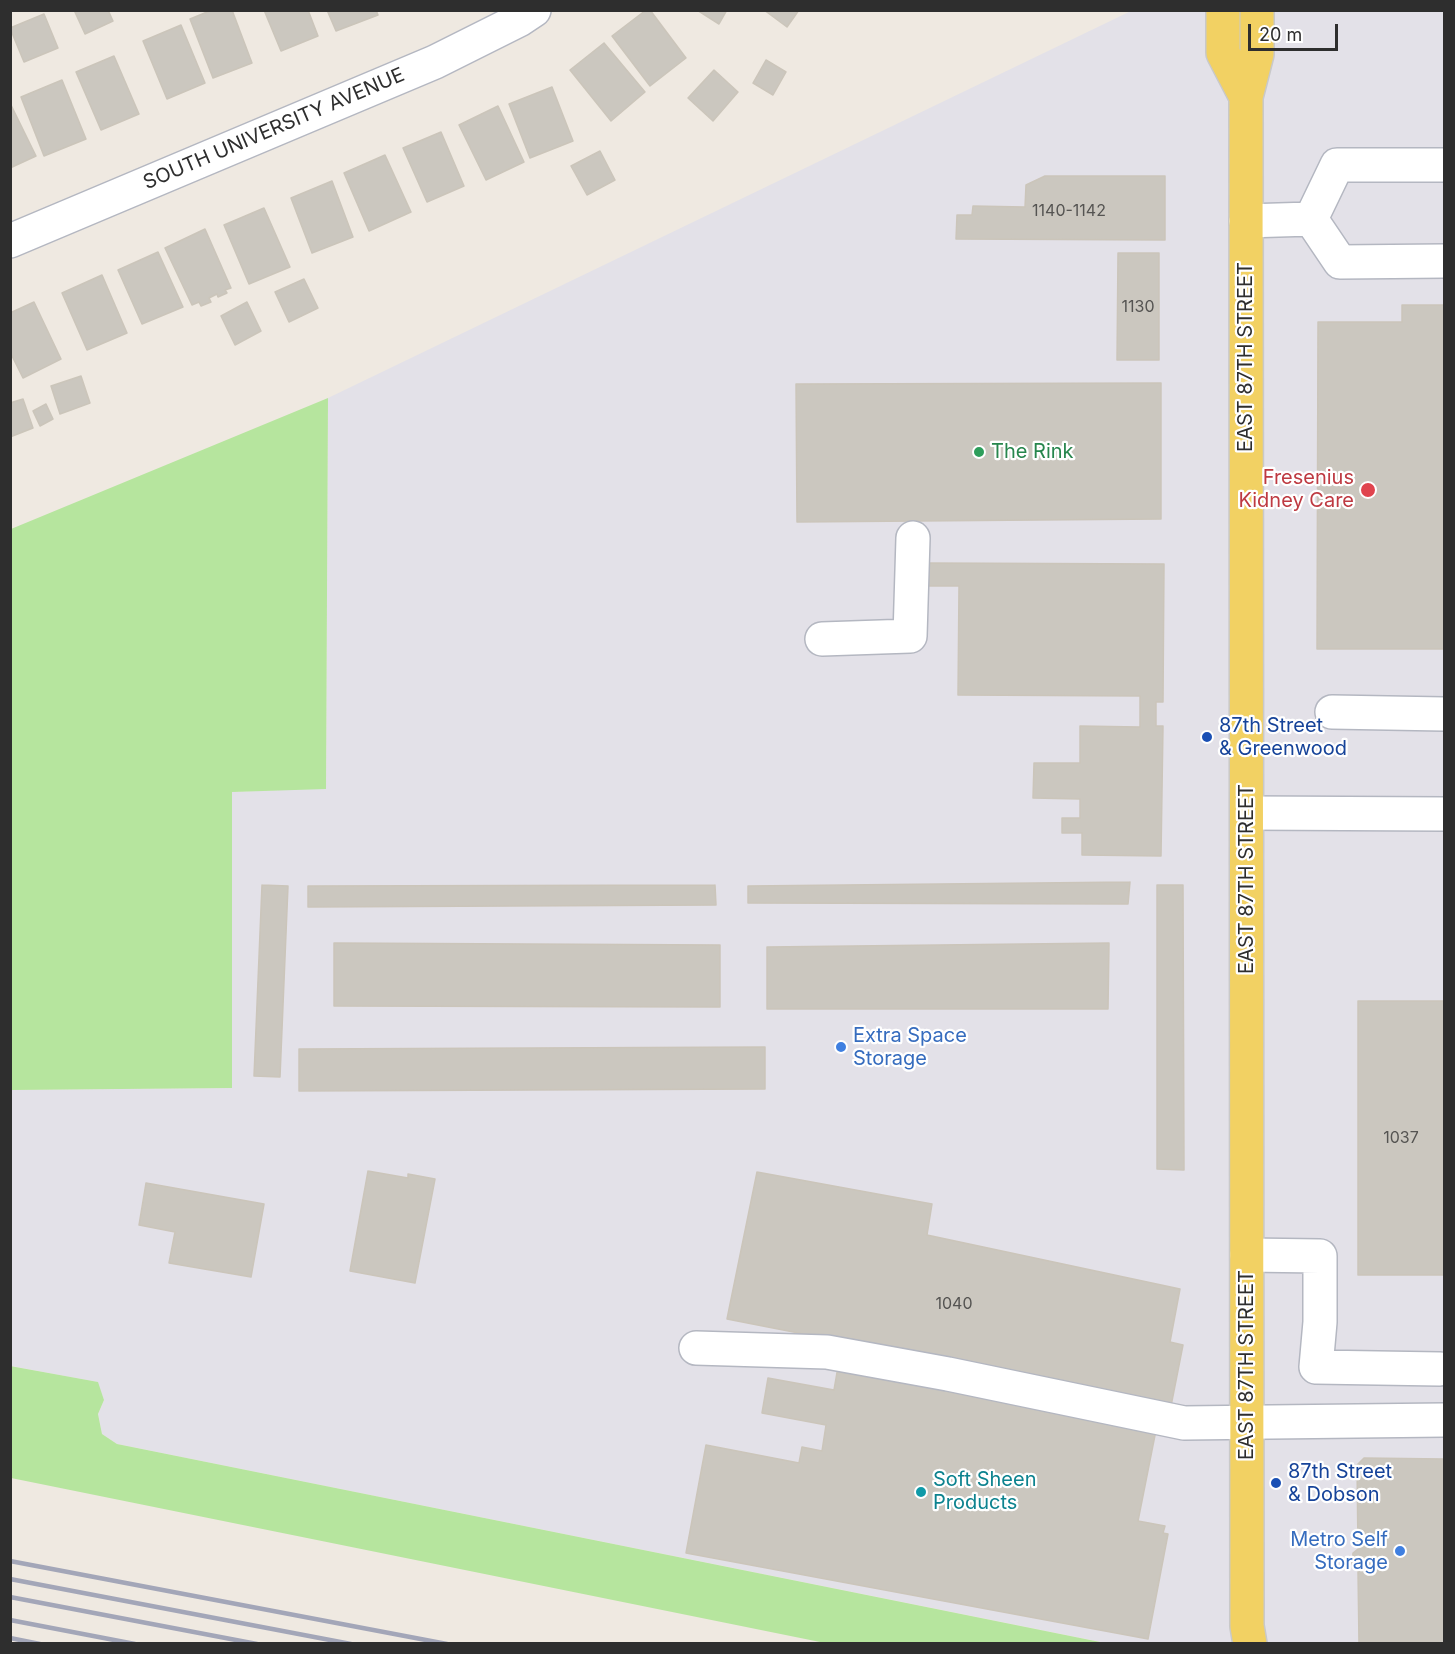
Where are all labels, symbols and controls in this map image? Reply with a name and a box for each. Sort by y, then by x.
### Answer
scale bar [1251,12,1341,50]
text: 20 m [1259,24,1302,45]
street label: SOUTH UNIVERSITY AVENUE [140,63,408,195]
house number: 1140-1142 [1032,201,1106,221]
street label: EAST 87TH STREET [1234,262,1258,452]
house number: 1130 [1122,297,1154,317]
place label: The Rink [991,440,1074,464]
marker: The Rink [972,445,986,459]
place label: Fresenius Kidney Care [1239,466,1354,513]
marker: Fresenius Kidney Care [1359,481,1377,499]
place label: 87th Street & Greenwood [1219,714,1347,761]
marker: 87th Street & Greenwood [1200,730,1214,744]
street label: EAST 87TH STREET [1235,784,1259,974]
place label: Extra Space Storage [853,1024,967,1071]
marker: Extra Space Storage [834,1040,848,1054]
house number: 1037 [1383,1128,1419,1148]
street label: EAST 87TH STREET [1235,1270,1259,1460]
house number: 1040 [935,1294,973,1314]
place label: 87th Street & Dobson [1288,1460,1392,1507]
place label: Soft Sheen Products [933,1468,1037,1515]
marker: 87th Street & Dobson [1269,1476,1283,1490]
marker: Soft Sheen Products [914,1485,928,1499]
place label: Metro Self Storage [1290,1528,1388,1575]
marker: Metro Self Storage [1393,1544,1407,1558]

